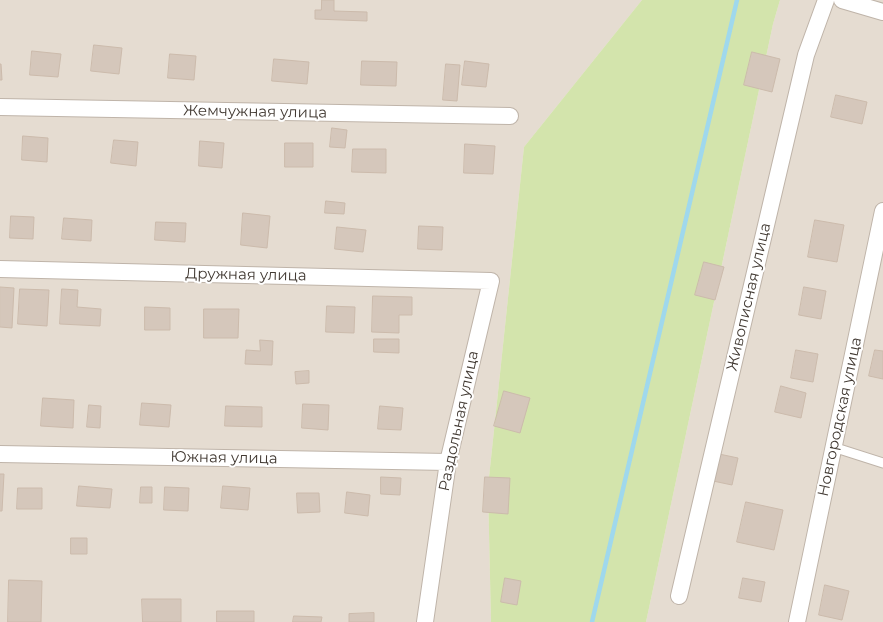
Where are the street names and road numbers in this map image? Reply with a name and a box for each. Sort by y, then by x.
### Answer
street label: Жемчужная улица [183,102,327,122]
street label: Живописная улица [723,221,775,373]
street label: Дружная улица [185,265,307,285]
street label: Новгородская улица [814,336,866,498]
street label: Раздольная улица [435,349,483,493]
street label: Южная улица [170,448,278,468]

